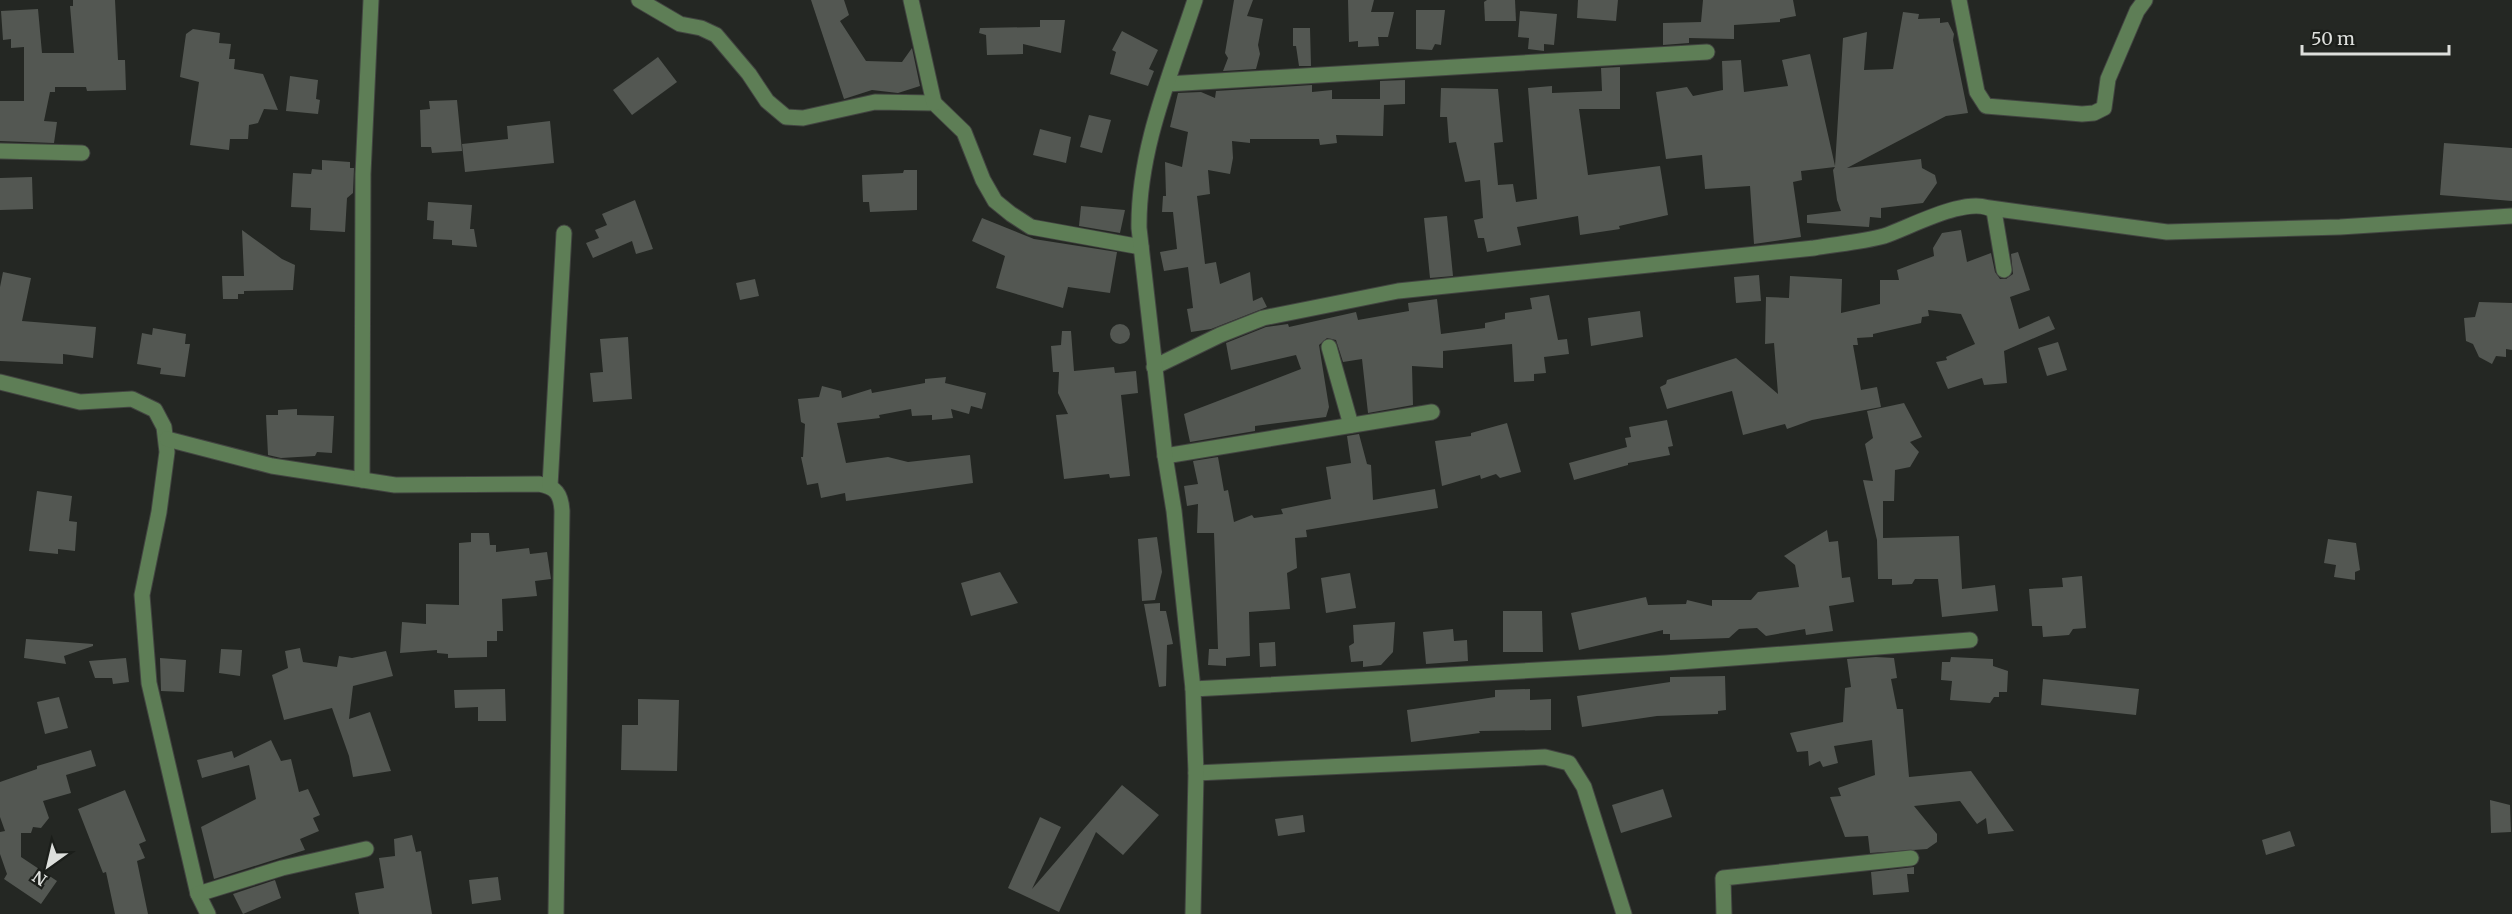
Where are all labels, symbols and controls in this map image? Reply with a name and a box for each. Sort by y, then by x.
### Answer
scale bar [2302,18,2449,56]
text: 50 m [2311,27,2355,50]
north arrow [18,836,78,896]
text: N [28,866,50,890]

